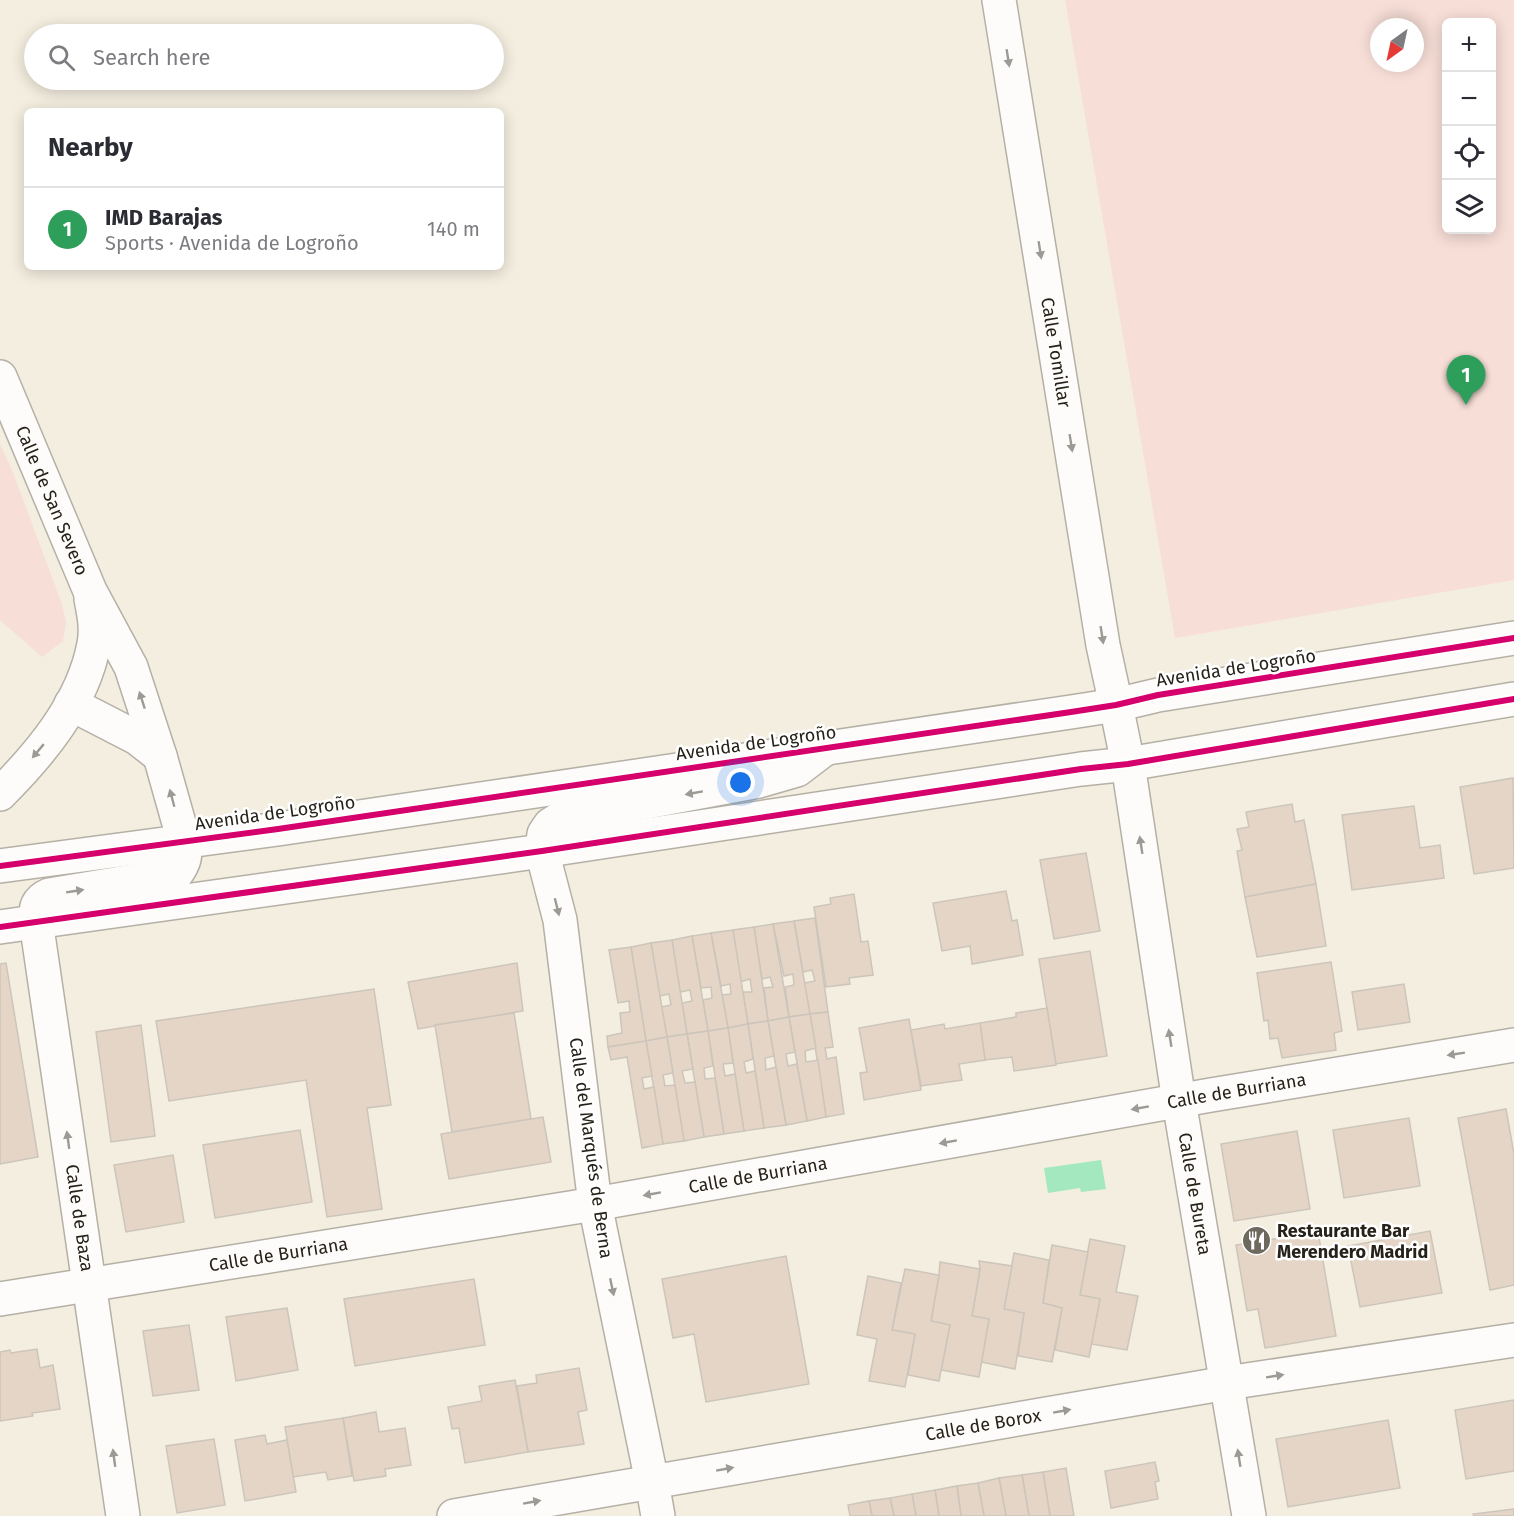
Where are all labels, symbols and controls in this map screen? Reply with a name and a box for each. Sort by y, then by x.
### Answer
north arrow [1370,18,1424,72]
map controls [1442,18,1496,234]
button: + [1442,18,1496,72]
search box [24,24,504,90]
icon: search [45,41,78,74]
text: Search here [93,44,211,71]
one-way arrow [1004,48,1013,67]
button: − [1442,72,1496,126]
button: locate [1442,126,1496,180]
text: Nearby [48,132,133,163]
button: layers [1442,180,1496,234]
text: IMD Barajas [105,204,222,231]
text: 1 [63,217,72,241]
text: 140 m [427,217,480,241]
text: Sports · Avenida de Logroño [105,231,359,255]
one-way arrow [1035,241,1044,260]
street label: Calle Tomillar [1036,296,1076,409]
pin: 1 [1446,356,1486,405]
street label: Calle de San Severo [11,423,93,579]
one-way arrow [1066,433,1075,452]
one-way arrow [1097,626,1106,645]
street label: Avenida de Logroño [1154,644,1318,692]
one-way arrow [137,691,146,709]
street label: Avenida de Logroño [674,721,838,765]
one-way arrow [32,743,45,759]
your location [726,768,755,797]
one-way arrow [167,789,176,807]
one-way arrow [684,789,703,798]
street label: Avenida de Logroño [193,791,357,835]
one-way arrow [1137,835,1146,854]
one-way arrow [65,886,84,895]
one-way arrow [552,898,562,916]
one-way arrow [1166,1028,1175,1047]
street label: Calle del Marqués de Berna [565,1036,617,1260]
one-way arrow [1447,1050,1466,1059]
street label: Calle de Burriana [1165,1068,1308,1114]
one-way arrow [1130,1104,1149,1113]
one-way arrow [64,1131,73,1150]
street label: Calle de Bureta [1174,1131,1216,1257]
one-way arrow [938,1138,957,1147]
street label: Calle de Burriana [687,1152,829,1198]
street label: Calle de Baza [61,1163,98,1273]
one-way arrow [643,1190,662,1199]
place label: Restaurante Bar Merendero Madrid [1277,1220,1428,1263]
restaurant icon: Restaurante Bar Merendero Madrid [1240,1225,1272,1257]
street label: Calle de Burriana [207,1233,350,1276]
one-way arrow [608,1278,617,1297]
one-way arrow [1265,1371,1284,1380]
street label: Calle de Borox [924,1404,1043,1446]
one-way arrow [1052,1407,1071,1416]
one-way arrow [110,1449,119,1468]
one-way arrow [1234,1449,1243,1468]
one-way arrow [715,1465,734,1474]
one-way arrow [523,1498,542,1507]

